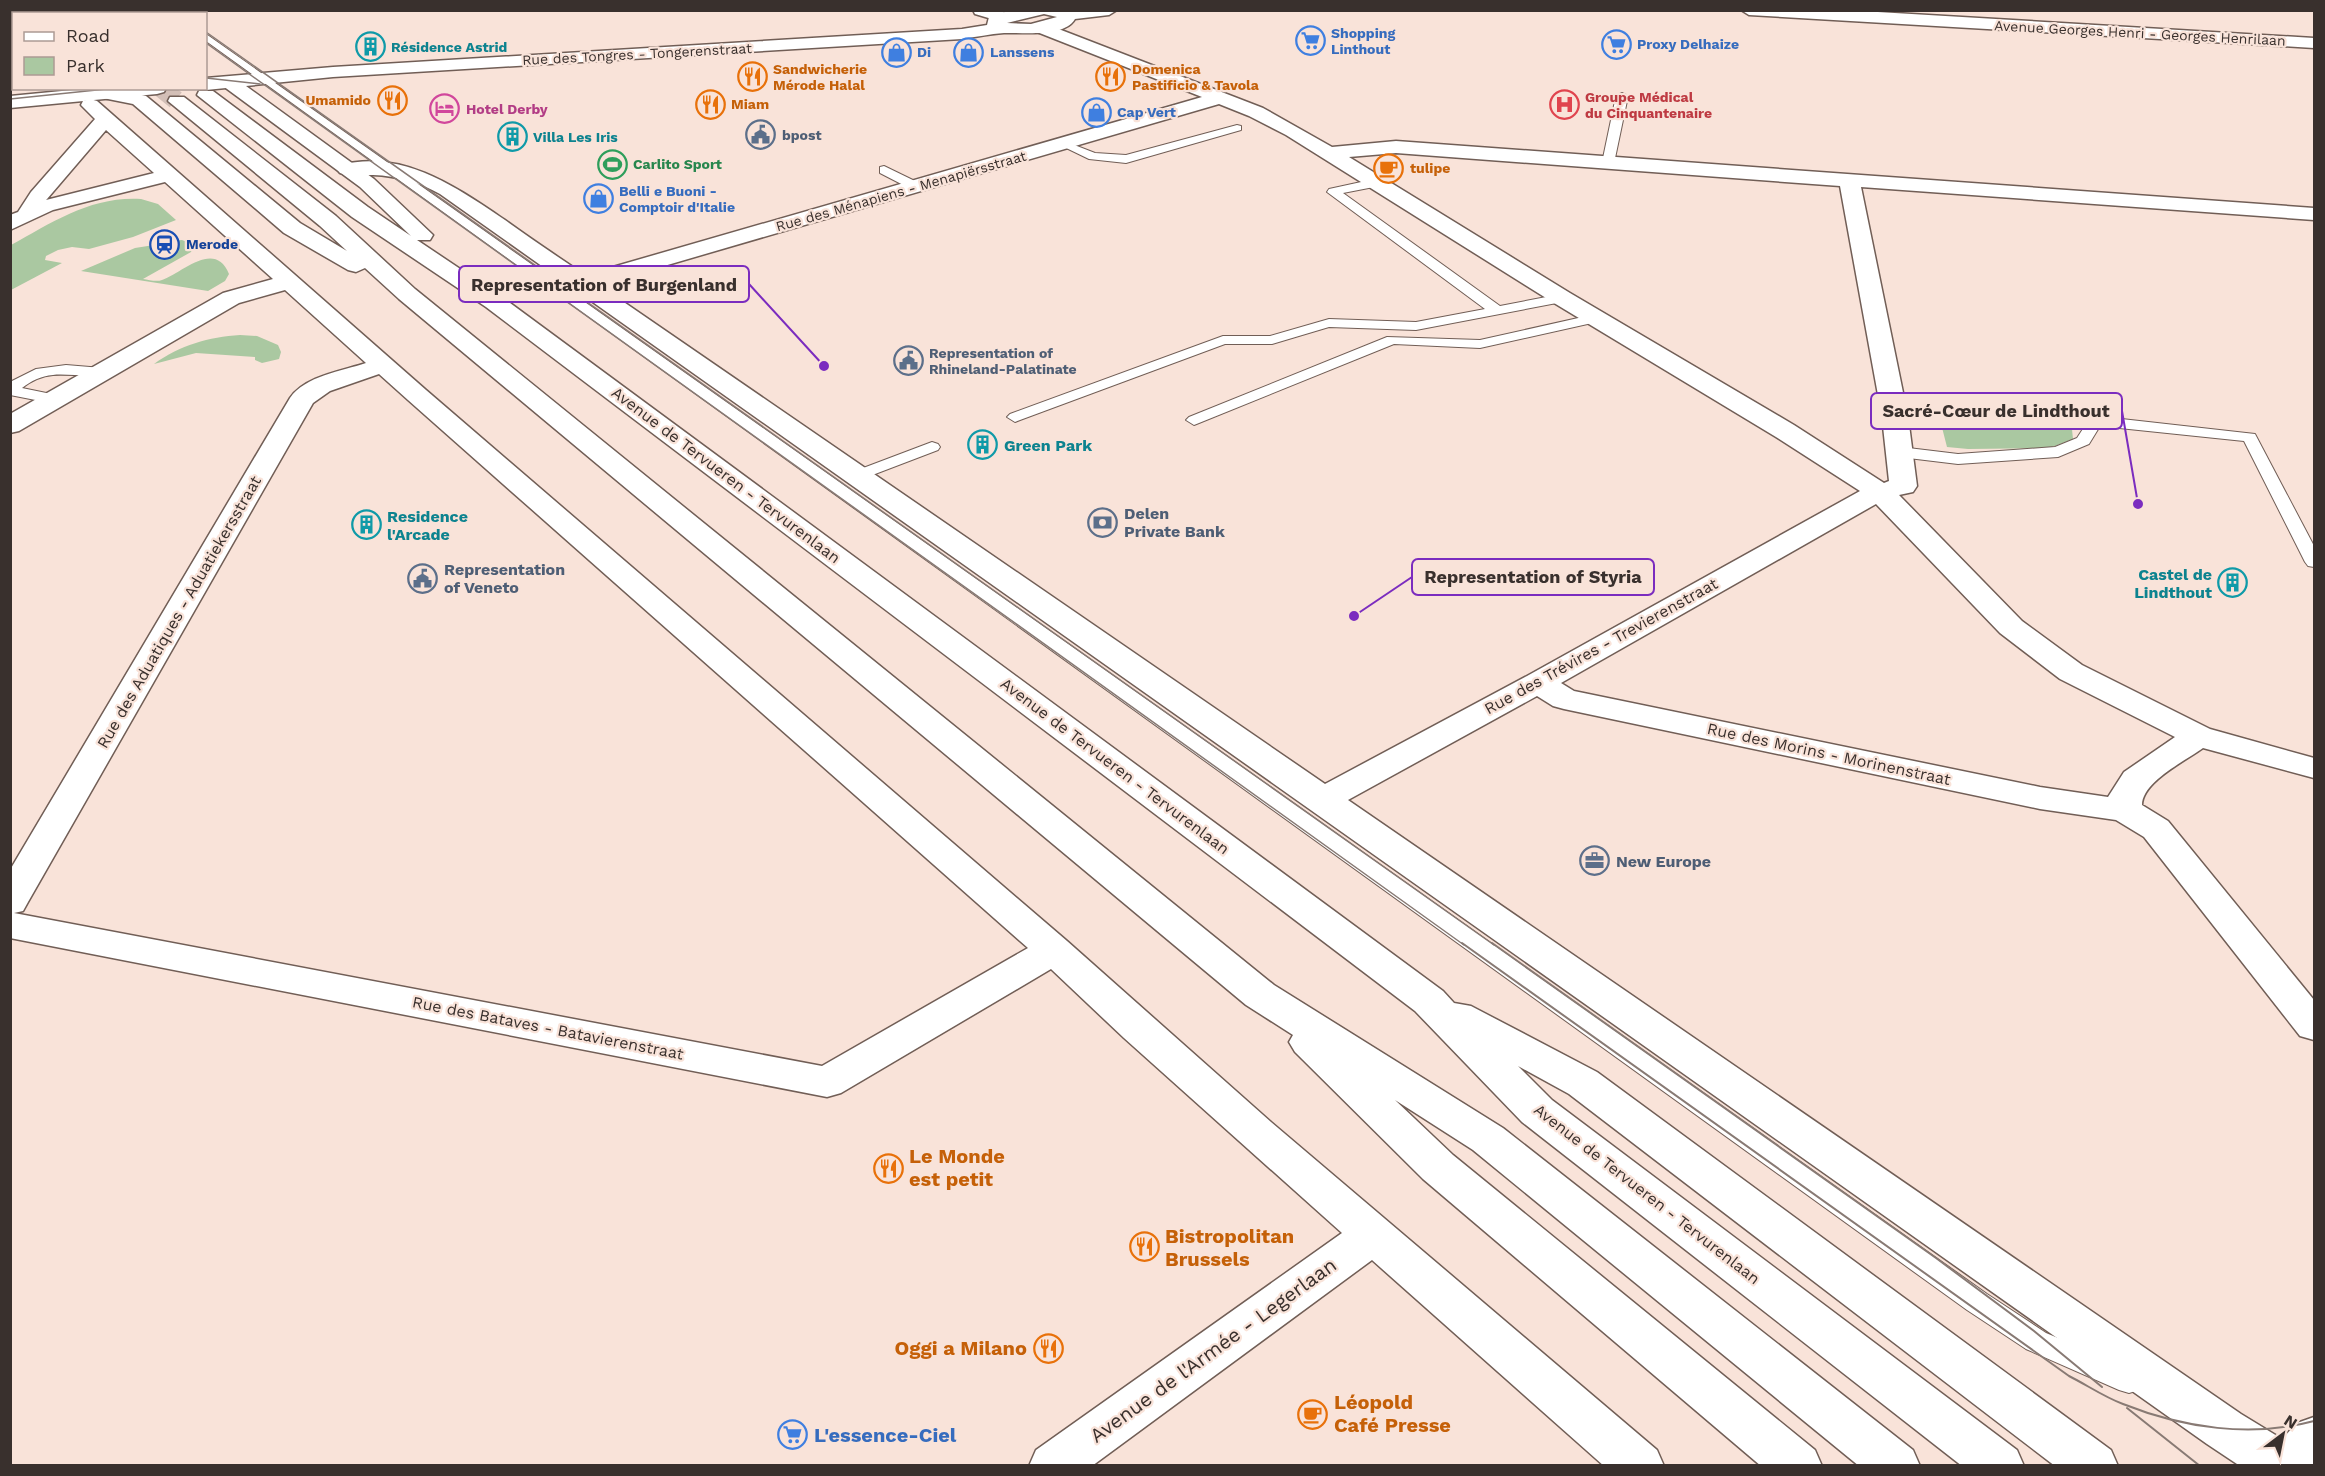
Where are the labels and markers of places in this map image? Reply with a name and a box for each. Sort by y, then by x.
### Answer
supermarket icon: Shopping Linthout [1294,25,1326,57]
place label: Shopping Linthout [1331,25,1395,57]
supermarket icon: Proxy Delhaize [1600,28,1632,60]
building icon: Résidence Astrid [354,31,386,63]
shop icon: Di [880,36,912,68]
shop icon: Lanssens [953,36,985,68]
place label: Proxy Delhaize [1637,36,1739,52]
place label: Résidence Astrid [391,39,507,55]
place label: Di [917,44,931,60]
place label: Lanssens [990,44,1055,60]
restaurant icon: Sandwicherie Mérode Halal [736,61,768,93]
place label: Sandwicherie Mérode Halal [773,61,867,93]
restaurant icon: Domenica Pastificio & Tavola [1095,61,1127,93]
place label: Domenica Pastificio & Tavola [1132,61,1260,93]
restaurant icon: Umamido [376,84,408,116]
restaurant icon: Miam [694,88,726,120]
hospital icon: Groupe Médical du Cinquantenaire [1548,89,1580,121]
place label: Groupe Médical du Cinquantenaire [1585,89,1712,121]
place label: Umamido [305,92,371,108]
hotel icon: Hotel Derby [429,93,461,125]
place label: Miam [731,96,769,112]
shop icon: Cap Vert [1080,96,1112,128]
place label: Hotel Derby [466,101,548,117]
place label: Cap Vert [1117,104,1176,120]
public building icon: bpost [745,119,777,151]
building icon: Villa Les Iris [496,121,528,153]
place label: bpost [782,127,822,143]
place label: Villa Les Iris [533,129,618,145]
sports icon: Carlito Sport [596,148,628,180]
cafe icon: tulipe [1373,152,1405,184]
place label: Carlito Sport [633,156,722,172]
place label: tulipe [1410,160,1450,176]
shop icon: Belli e Buoni - Comptoir d'Italie [582,183,614,215]
place label: Belli e Buoni - Comptoir d'Italie [619,183,735,215]
station icon: Merode [149,228,181,260]
place label: Merode [186,236,238,252]
callout: Representation of Burgenland [459,266,749,302]
public building icon: Representation of Rhineland-Palatinate [892,345,924,377]
place label: Representation of Rhineland-Palatinate [929,345,1077,377]
callout: Sacré-Cœur de Lindthout [1871,393,2122,429]
building icon: Green Park [967,429,999,461]
place label: Green Park [1004,436,1092,455]
place label: Delen Private Bank [1124,504,1225,541]
bank icon: Delen Private Bank [1087,506,1119,538]
place label: Residence l'Arcade [387,507,468,544]
building icon: Residence l'Arcade [350,509,382,541]
callout: Representation of Styria [1412,559,1654,595]
place label: Representation of Veneto [444,560,565,597]
public building icon: Representation of Veneto [407,562,439,594]
place label: Castel de Lindthout [2134,565,2212,602]
building icon: Castel de Lindthout [2217,567,2249,599]
office icon: New Europe [1579,845,1611,877]
place label: New Europe [1616,852,1711,871]
place label: Le Monde est petit [909,1144,1005,1191]
restaurant icon: Le Monde est petit [872,1152,904,1184]
place label: Bistropolitan Brussels [1165,1224,1294,1271]
restaurant icon: Bistropolitan Brussels [1128,1231,1160,1263]
restaurant icon: Oggi a Milano [1032,1332,1064,1364]
place label: Oggi a Milano [894,1336,1027,1360]
place label: Léopold Café Presse [1334,1390,1451,1437]
cafe icon: Léopold Café Presse [1297,1398,1329,1430]
supermarket icon: L'essence-Ciel [777,1419,809,1451]
place label: L'essence-Ciel [814,1423,957,1447]

